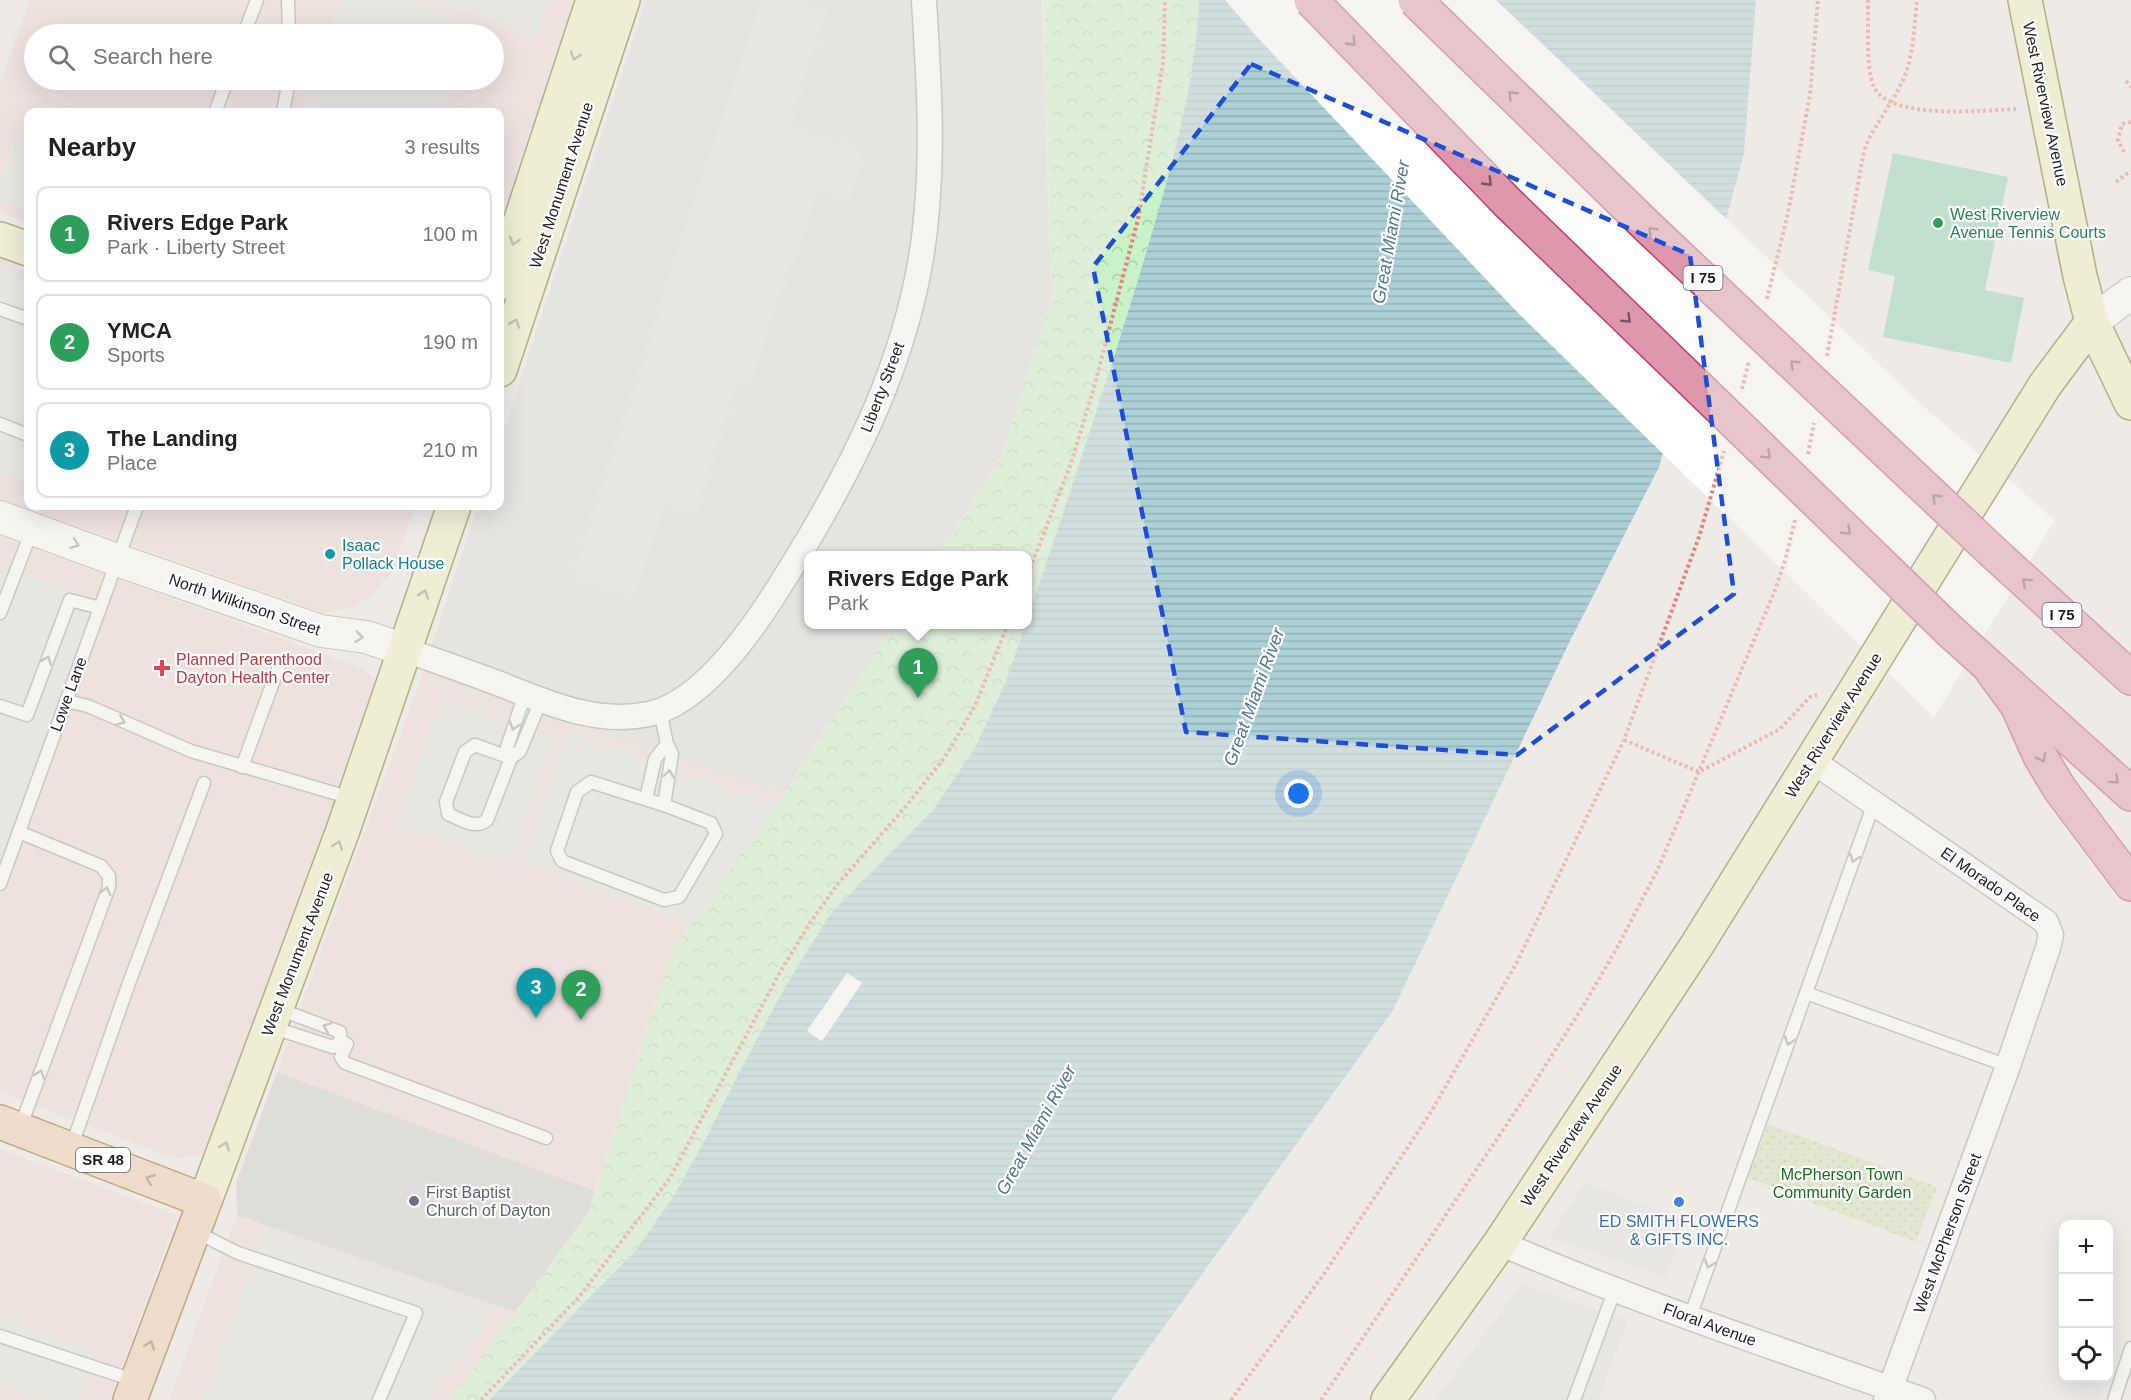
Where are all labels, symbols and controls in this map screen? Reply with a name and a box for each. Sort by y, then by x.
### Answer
street label: West Riverview Avenue [2020,20,2071,188]
search box [24,24,504,90]
one-way arrow [1345,36,1356,46]
icon: search [45,41,78,74]
text: Search here [93,44,213,69]
one-way arrow [570,50,582,60]
one-way arrow [1509,91,1520,102]
street label: West Monument Avenue [527,100,596,270]
text: Nearby [48,132,136,162]
text: 3 results [404,136,480,158]
water label: Great Miami River [1369,158,1414,305]
one-way arrow [1480,175,1491,186]
place label: West Riverview Avenue Tennis Courts [1950,206,2106,241]
text: Rivers Edge Park [107,210,288,235]
marker: West Riverview Avenue Tennis Courts [1931,216,1945,230]
text: 1 [64,223,75,245]
text: 100 m [422,223,478,245]
one-way arrow [1648,227,1659,238]
one-way arrow [508,235,521,246]
text: Park · Liberty Street [107,236,285,258]
road number: I 75 [1684,266,1722,290]
one-way arrow [1620,312,1630,323]
text: YMCA [107,318,172,343]
one-way arrow [508,318,521,329]
text: 2 [64,331,75,353]
text: 190 m [422,331,478,353]
street label: Liberty Street [857,339,908,435]
text: Sports [107,344,165,366]
one-way arrow [1790,361,1801,372]
text: The Landing [107,426,238,451]
text: 3 [64,439,75,461]
text: 210 m [422,439,478,461]
one-way arrow [1759,447,1770,458]
text: Place [107,452,157,474]
one-way arrow [1932,494,1943,505]
one-way arrow [1839,524,1850,535]
one-way arrow [69,537,79,550]
place label: Isaac Pollack House [342,537,444,572]
marker: Isaac Pollack House [323,547,337,561]
popup [804,551,1032,629]
text: Rivers Edge Park [828,566,1008,591]
street label: North Wilkinson Street [167,571,323,639]
one-way arrow [2022,578,2033,589]
one-way arrow [416,589,429,600]
text: Park [828,592,869,614]
road number: I 75 [2042,603,2082,627]
water label: Great Miami River [1220,625,1289,769]
one-way arrow [354,630,364,643]
pin: 1 [898,648,938,698]
street label: West Riverview Avenue [1782,650,1885,801]
place label: Planned Parenthood Dayton Health Center [176,651,331,686]
street label: Lowe Lane [47,654,90,734]
one-way arrow [40,655,53,666]
marker: Planned Parenthood Dayton Health Center [153,659,171,677]
one-way arrow [114,714,125,726]
one-way arrow [509,720,522,731]
one-way arrow [2035,752,2046,762]
one-way arrow [663,770,675,779]
one-way arrow [2108,773,2118,784]
your location [1284,779,1313,808]
one-way arrow [330,840,343,851]
street label: El Morado Place [1938,844,2044,925]
one-way arrow [1849,852,1862,863]
street label: West Monument Avenue [258,870,337,1038]
one-way arrow [99,886,112,896]
pin: 3 [516,968,556,1018]
pin: 2 [562,970,600,1020]
one-way arrow [322,1021,333,1034]
one-way arrow [1783,1035,1796,1046]
water label: Great Miami River [992,1061,1080,1198]
street label: West Riverview Avenue [1518,1061,1625,1209]
one-way arrow [32,1069,45,1080]
one-way arrow [218,1141,230,1152]
road number: SR 48 [76,1148,130,1172]
street label: West McPherson Street [1911,1151,1984,1315]
park label: McPherson Town Community Garden [1773,1166,1911,1201]
one-way arrow [145,1174,156,1186]
place label: First Baptist Church of Dayton [426,1184,551,1219]
marker: First Baptist Church of Dayton [407,1194,421,1208]
marker: ED SMITH FLOWERS & GIFTS INC. [1672,1195,1686,1209]
place label: ED SMITH FLOWERS & GIFTS INC. [1599,1213,1759,1248]
map controls [2059,1220,2113,1382]
button: + [2059,1220,2113,1274]
one-way arrow [1704,1258,1716,1269]
button: − [2059,1274,2113,1328]
street label: Floral Avenue [1661,1300,1759,1349]
button: locate [2059,1328,2113,1382]
one-way arrow [143,1340,156,1351]

